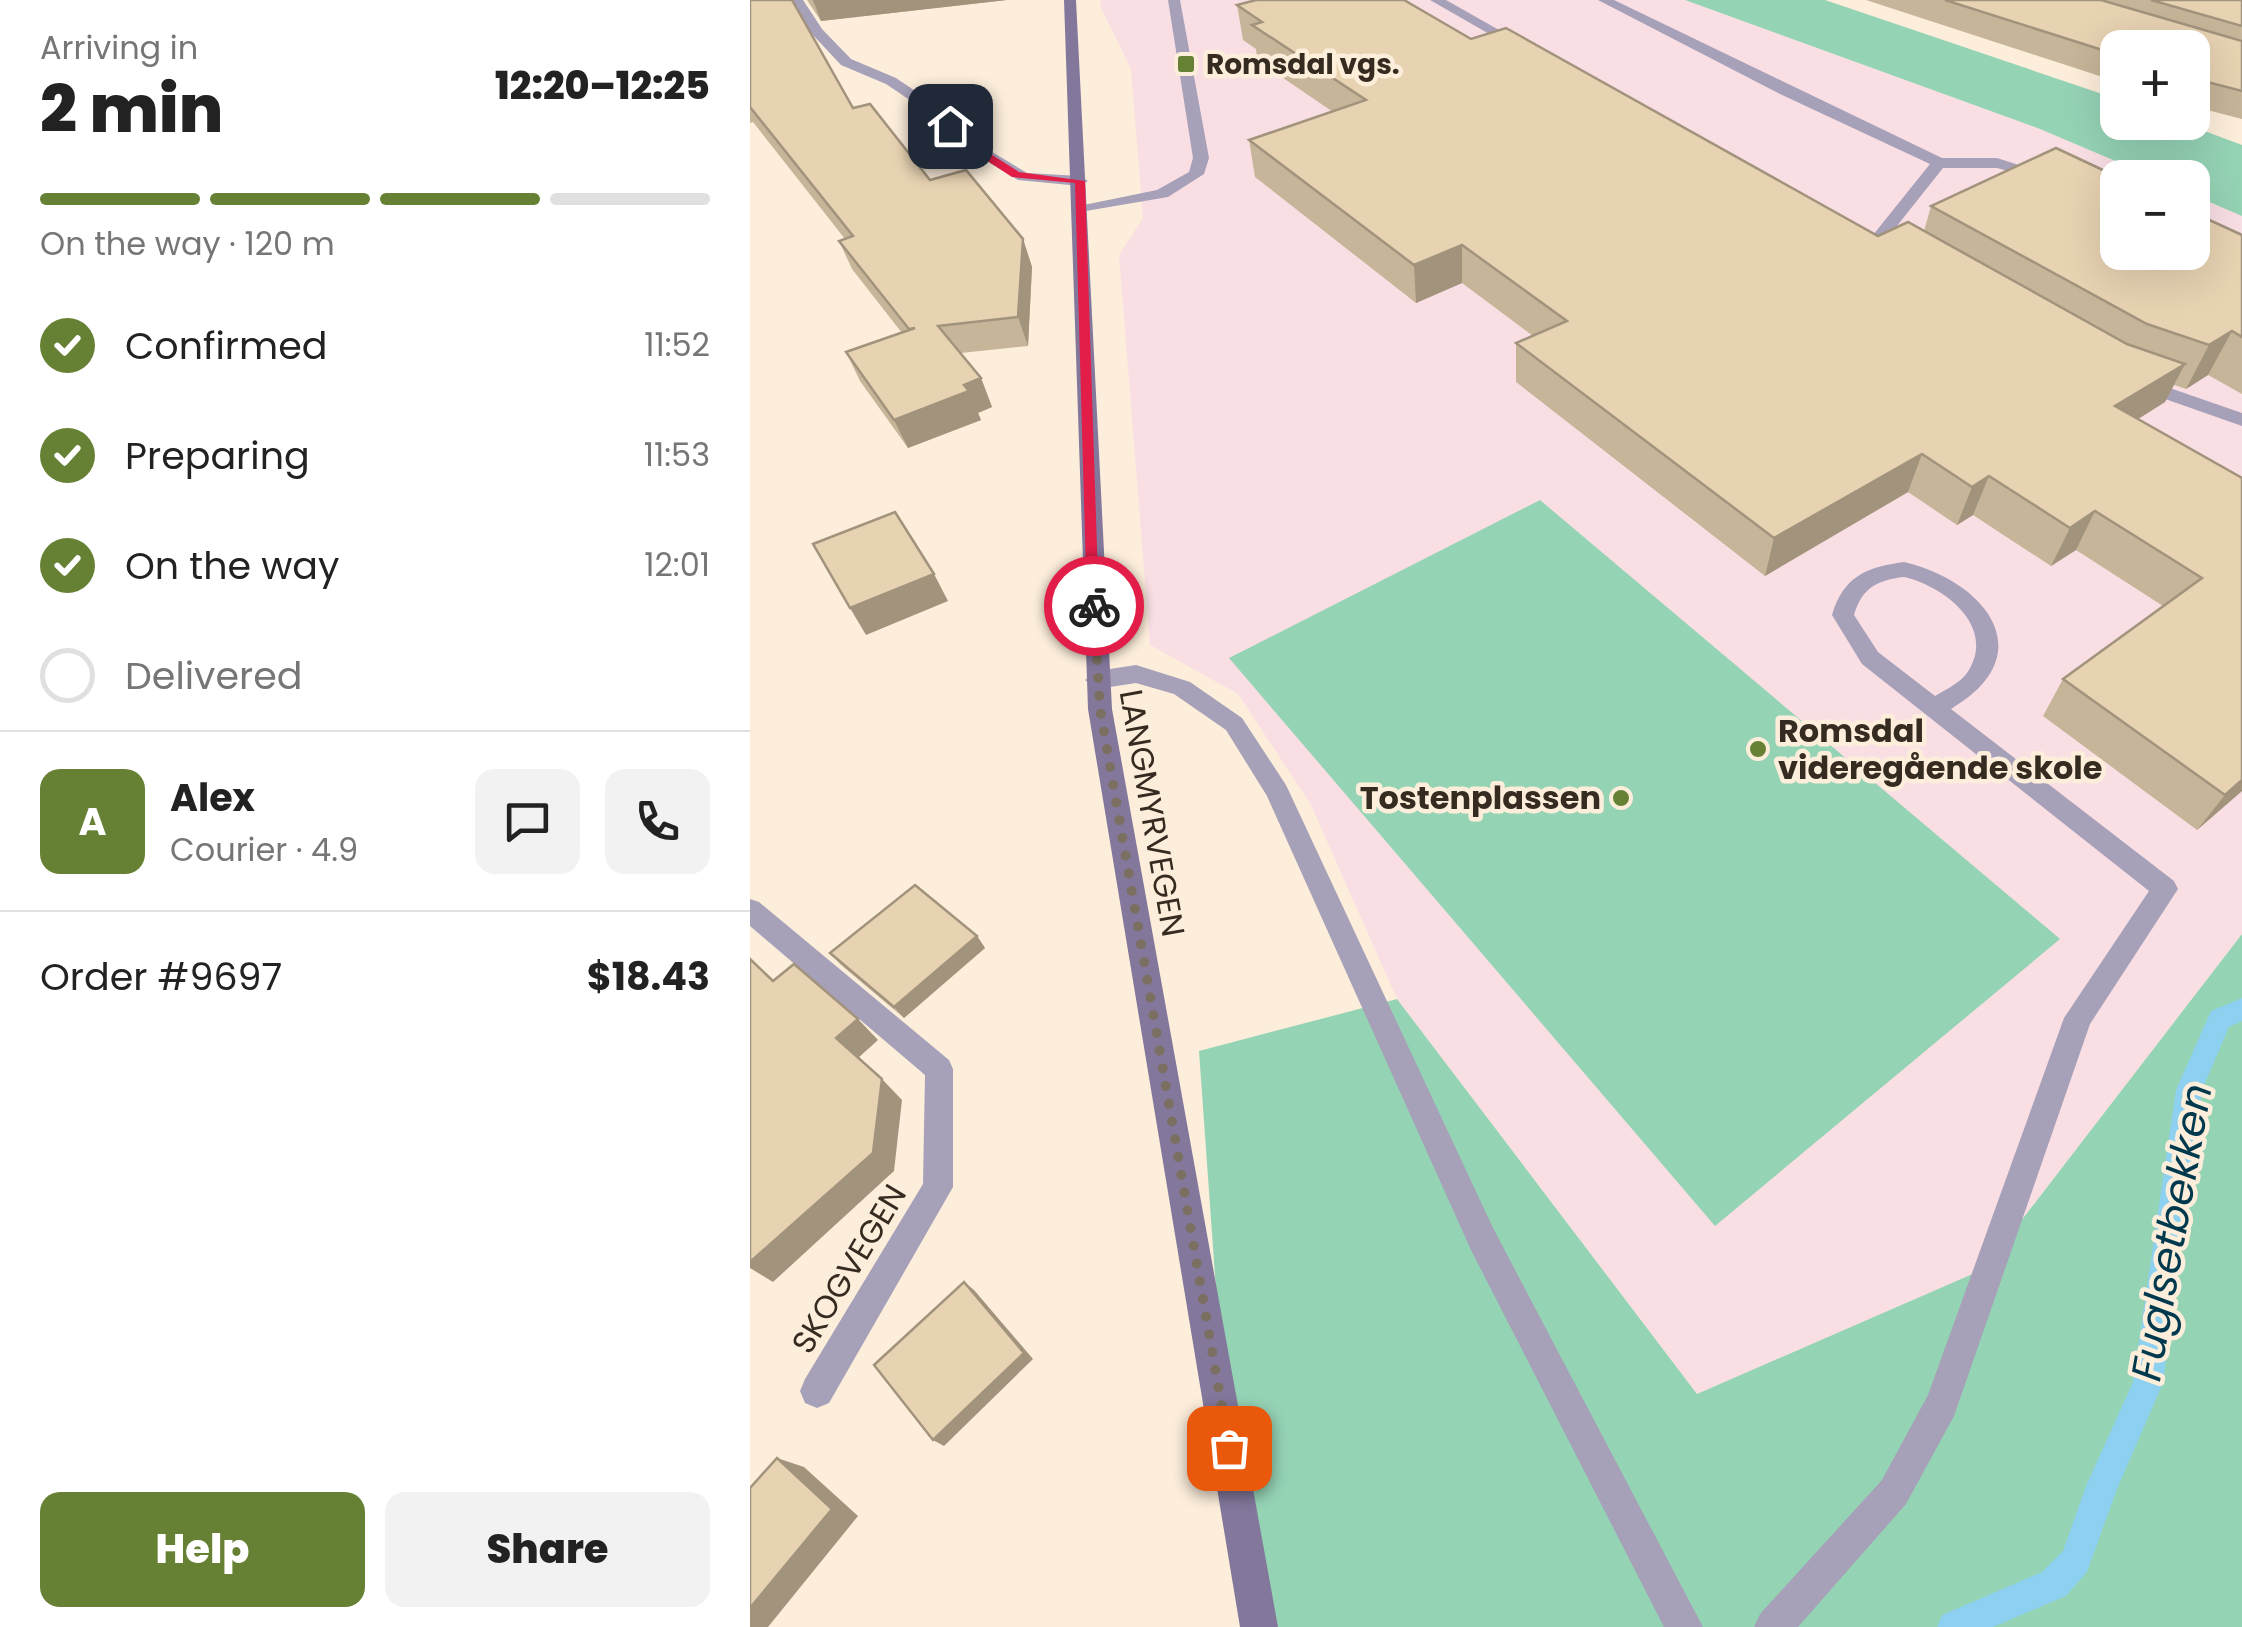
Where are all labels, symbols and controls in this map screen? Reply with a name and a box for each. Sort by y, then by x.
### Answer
text: Arriving in [40,25,198,70]
map controls [2100,30,2210,270]
button: + [2100,30,2210,140]
place label: Romsdal vgs. [1206,45,1400,84]
marker: Romsdal vgs. [1175,53,1197,75]
text: 12:20–12:25 [495,59,710,112]
text: 2 min [40,64,223,155]
pin [908,84,993,169]
icon: home [923,99,978,154]
button: − [2100,160,2210,270]
text: On the way · 120 m [40,221,335,266]
icon: check [40,318,95,373]
text: Confirmed [125,319,327,372]
text: 11:52 [644,322,710,367]
icon: check [40,428,95,483]
text: Preparing [125,429,310,482]
text: 11:53 [644,432,710,477]
icon: check [40,538,95,593]
text: On the way [125,539,339,592]
text: 12:01 [644,542,710,587]
courier [1044,556,1144,656]
icon: bike [1067,579,1122,634]
text: Delivered [125,649,302,702]
street label: LANGMYRVEGEN [1109,686,1196,940]
place label: Romsdal videregående skole [1778,708,2102,790]
marker: Romsdal videregående skole [1747,738,1769,760]
button: chat [475,769,580,874]
button: phone [605,769,710,874]
text: Alex [170,771,255,824]
place label: Tostenplassen [1360,775,1601,820]
marker: Tostenplassen [1610,787,1632,809]
text: A [78,795,107,848]
text: Courier · 4.9 [170,827,358,872]
text: Order #9697 [40,950,282,1003]
text: $18.43 [587,950,710,1003]
water label: Fuglsetbekken [2116,1079,2227,1385]
street label: SKOGVEGEN [780,1176,917,1362]
pin [1187,1406,1272,1491]
icon: bag [1202,1421,1257,1476]
button: Help [40,1492,365,1607]
button: Share [385,1492,710,1607]

